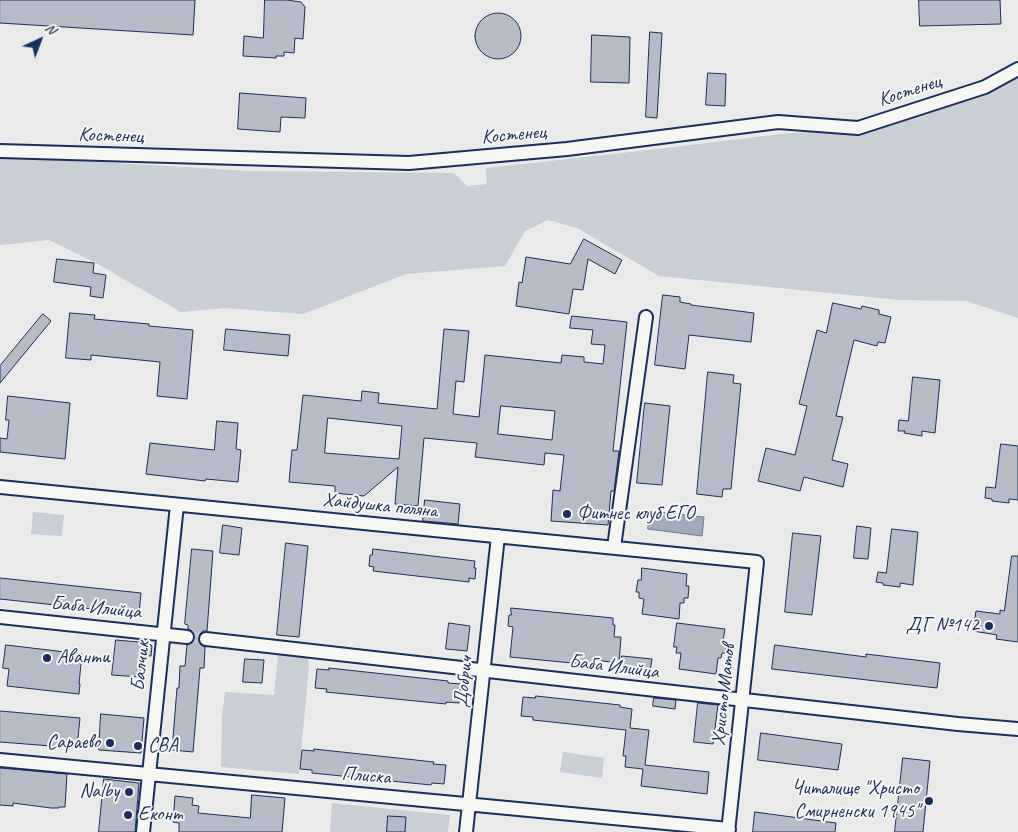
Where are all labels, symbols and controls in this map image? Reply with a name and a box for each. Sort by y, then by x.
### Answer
north arrow [15,15,65,65]
text: N [42,19,60,38]
street label: Костенец [875,70,945,112]
street label: Костенец [481,120,547,150]
street label: Костенец [78,123,144,149]
street label: Хайдушка поляна [321,488,439,524]
place label: Фитнес клуб ЕГО [577,502,695,526]
marker: Фитнес клуб ЕГО [561,508,573,520]
street label: Баба Илийца [50,591,142,625]
place label: ДГ №142 [906,614,979,638]
marker: ДГ №142 [983,620,995,632]
street label: Балчик [126,640,156,692]
street label: Христо Матов [707,643,741,747]
place label: Аванти [57,646,110,670]
street label: Баба Илийца [568,650,660,684]
marker: Аванти [41,652,53,664]
street label: Добрич [449,656,479,708]
place label: Сараево [47,731,100,755]
place label: CBA [148,734,178,758]
marker: Сараево [104,737,116,749]
marker: CBA [132,740,144,752]
street label: Плиска [341,762,391,790]
place label: Читалище "Христо Смирненски 1945" [792,777,919,824]
place label: Nalby [79,780,119,804]
marker: Nalby [123,786,135,798]
marker: Читалище "Христо Смирненски 1945" [923,795,935,807]
place label: Еконт [138,803,183,827]
marker: Еконт [122,809,134,821]

